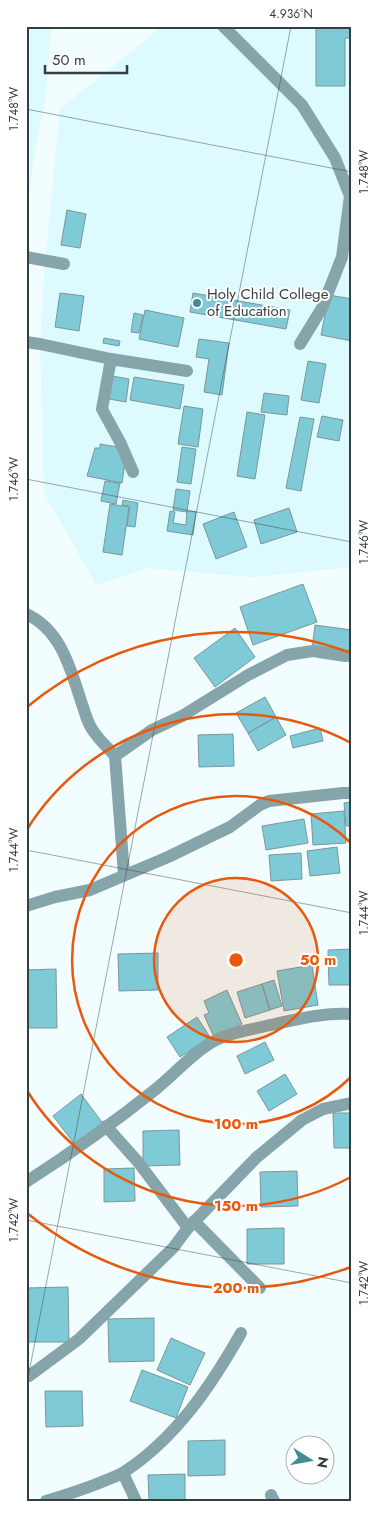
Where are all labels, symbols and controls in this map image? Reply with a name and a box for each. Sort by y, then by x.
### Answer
text: 4.936°N [269,5,313,23]
scale bar [45,42,128,74]
text: 50 m [52,49,86,71]
text: 1.748°W [5,87,23,131]
text: 1.748°W [355,150,373,194]
place label: Holy Child College of Education [207,283,329,322]
marker: Holy Child College of Education [191,297,203,309]
text: 1.746°W [5,457,23,501]
text: 1.746°W [355,520,373,564]
text: 1.744°W [5,828,23,872]
text: 1.744°W [355,891,373,935]
text: 50 m [300,949,336,971]
centre of rings [227,951,245,969]
text: 100 m [214,1113,258,1135]
text: 150 m [214,1195,258,1217]
text: 1.742°W [5,1198,23,1242]
text: 1.742°W [355,1261,373,1305]
text: 200 m [213,1277,259,1299]
north arrow [286,1434,336,1484]
text: N [312,1455,334,1470]

